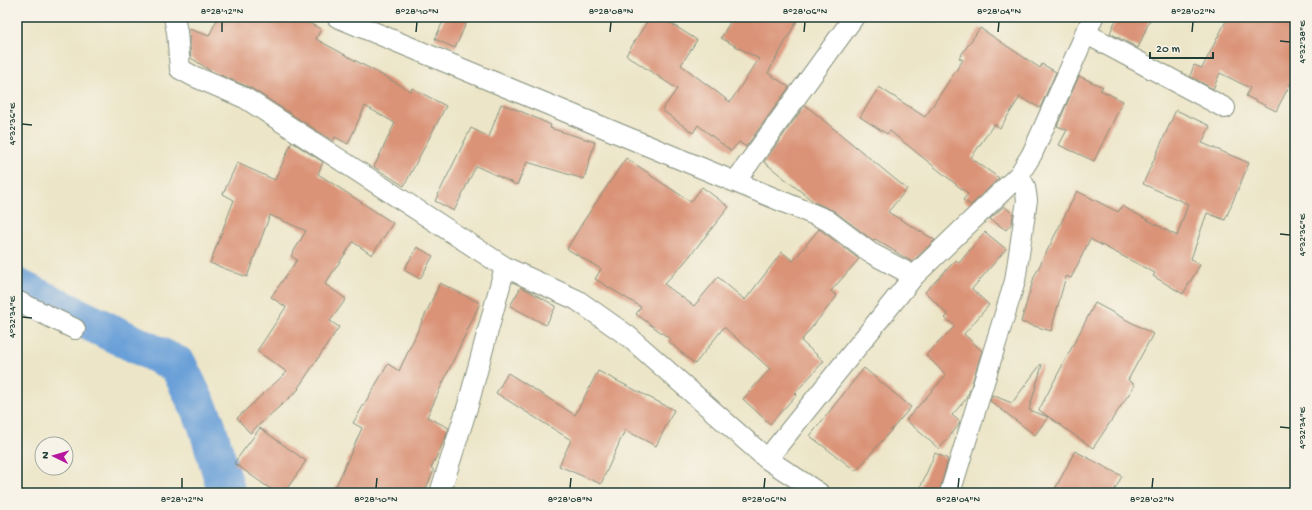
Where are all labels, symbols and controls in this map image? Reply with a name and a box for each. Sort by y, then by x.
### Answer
text: 8°28'12"N [201,6,244,18]
text: 8°28'10"N [395,6,439,18]
text: 8°28'08"N [589,6,634,18]
text: 8°28'06"N [783,6,828,18]
text: 8°28'04"N [977,6,1021,18]
text: 8°28'02"N [1171,6,1216,18]
text: 4°32'38"E [1297,20,1309,63]
scale bar [1150,34,1213,60]
text: 20 m [1156,43,1181,57]
text: 4°32'36"E [7,102,19,145]
text: 4°32'36"E [1297,213,1309,256]
text: 4°32'34"E [7,295,19,338]
text: 4°32'34"E [1297,406,1309,449]
north arrow [34,436,74,476]
text: N [40,451,52,459]
text: 8°28'12"N [161,494,204,506]
text: 8°28'10"N [354,494,398,506]
text: 8°28'08"N [548,494,593,506]
text: 8°28'06"N [742,494,787,506]
text: 8°28'04"N [936,494,980,506]
text: 8°28'02"N [1130,494,1175,506]

